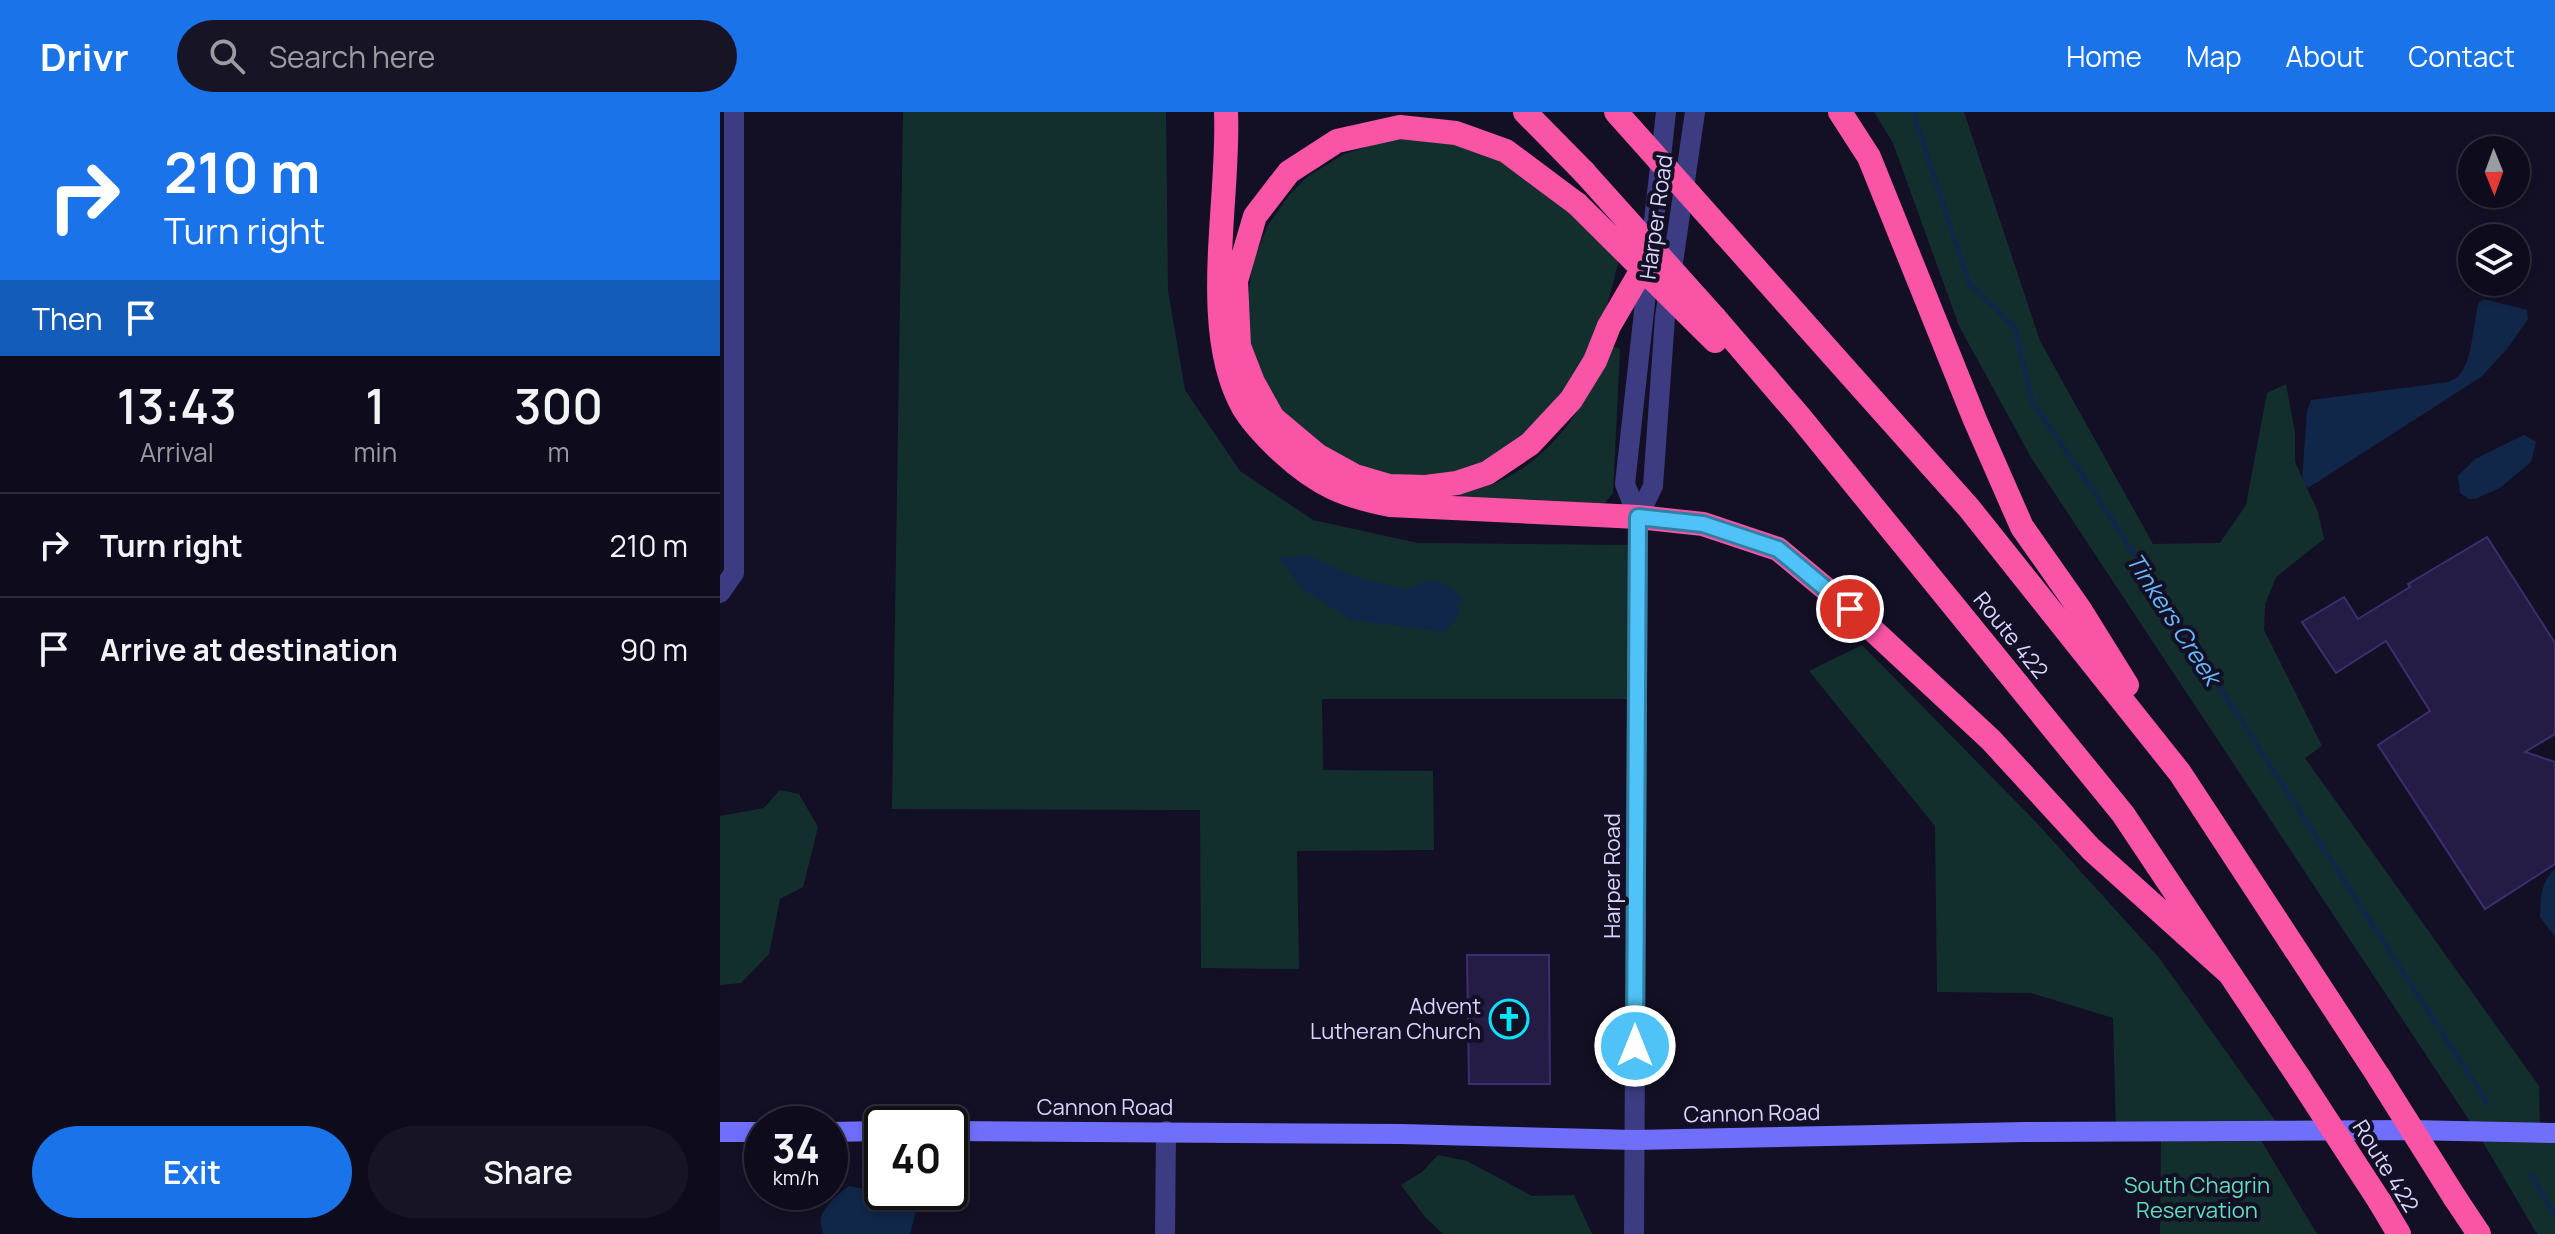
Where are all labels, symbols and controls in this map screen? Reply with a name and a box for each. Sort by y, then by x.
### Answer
search box [177,20,737,92]
text: Drivr [40,30,129,82]
icon: search [205,34,249,78]
text: Search here [269,36,435,77]
text: Home [2066,37,2142,75]
text: Map [2186,37,2242,75]
text: About [2286,37,2364,75]
text: Contact [2408,37,2515,75]
text: 210 m [164,133,320,210]
north arrow [2458,136,2530,208]
map controls [2458,136,2530,296]
icon: right [32,144,136,248]
street label: Harper Road [1632,153,1680,281]
text: Turn right [164,206,325,255]
button: layers [2458,224,2530,296]
icon: arrive [119,296,163,340]
text: Then [32,298,103,339]
text: 13:43 [117,373,237,438]
text: 1 [365,373,385,438]
text: 300 [514,373,603,438]
text: Arrival [140,434,214,470]
text: min [354,434,397,470]
text: m [548,434,570,470]
icon: right [32,523,76,567]
text: Turn right [100,525,243,566]
text: 210 m [609,525,688,566]
water label: Tinkers Creek [2119,546,2231,693]
pin [1816,575,1884,643]
street label: Route 422 [1967,585,2055,685]
icon: arrive [1828,587,1872,631]
icon: arrive [32,627,76,671]
text: Arrive at destination [100,629,398,670]
text: 90 m [620,629,688,670]
street label: Harper Road [1597,813,1627,939]
place label: Advent Lutheran Church [1310,991,1481,1046]
church icon: Advent Lutheran Church [1488,998,1530,1040]
position arrow [1593,1004,1677,1088]
street label: Cannon Road [1037,1092,1173,1122]
street label: Cannon Road [1683,1097,1821,1129]
speed limit sign: 40 [864,1106,968,1210]
street label: Route 422 [2346,1114,2426,1218]
text: 34 [772,1120,820,1175]
button: Exit [32,1126,352,1218]
button: Share [368,1126,688,1218]
text: km/h [773,1164,819,1191]
park label: South Chagrin Reservation [2124,1170,2270,1225]

